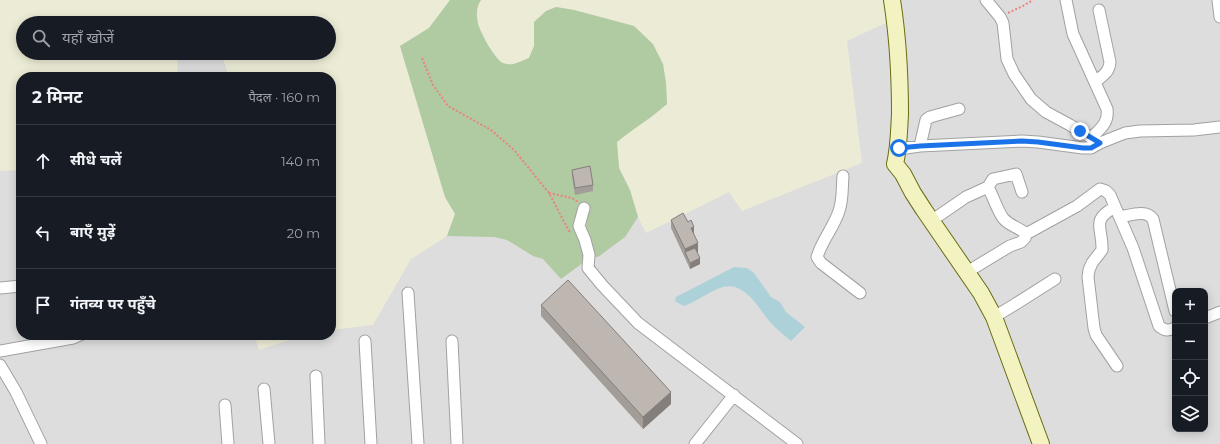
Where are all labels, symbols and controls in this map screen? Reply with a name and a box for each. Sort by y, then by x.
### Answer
search box [16,16,336,60]
icon: search [30,27,52,49]
text: यहाँ खोजें [62,28,114,47]
text: 2 मिनट [32,87,83,107]
text: पैदल · 160 m [248,89,320,105]
route end [1071,122,1089,140]
route start [890,139,908,157]
icon: ahead [32,150,54,172]
text: सीधे चलें [70,150,122,169]
text: 140 m [281,153,320,169]
icon: left [32,222,54,244]
text: बाएँ मुड़ें [70,222,115,241]
text: 20 m [287,225,320,241]
map controls [1172,288,1208,432]
button: + [1172,288,1208,324]
icon: arrive [32,294,54,316]
text: गंतव्य पर पहुँचे [70,294,156,313]
button: − [1172,324,1208,360]
button: locate [1172,360,1208,396]
button: layers [1172,396,1208,432]

